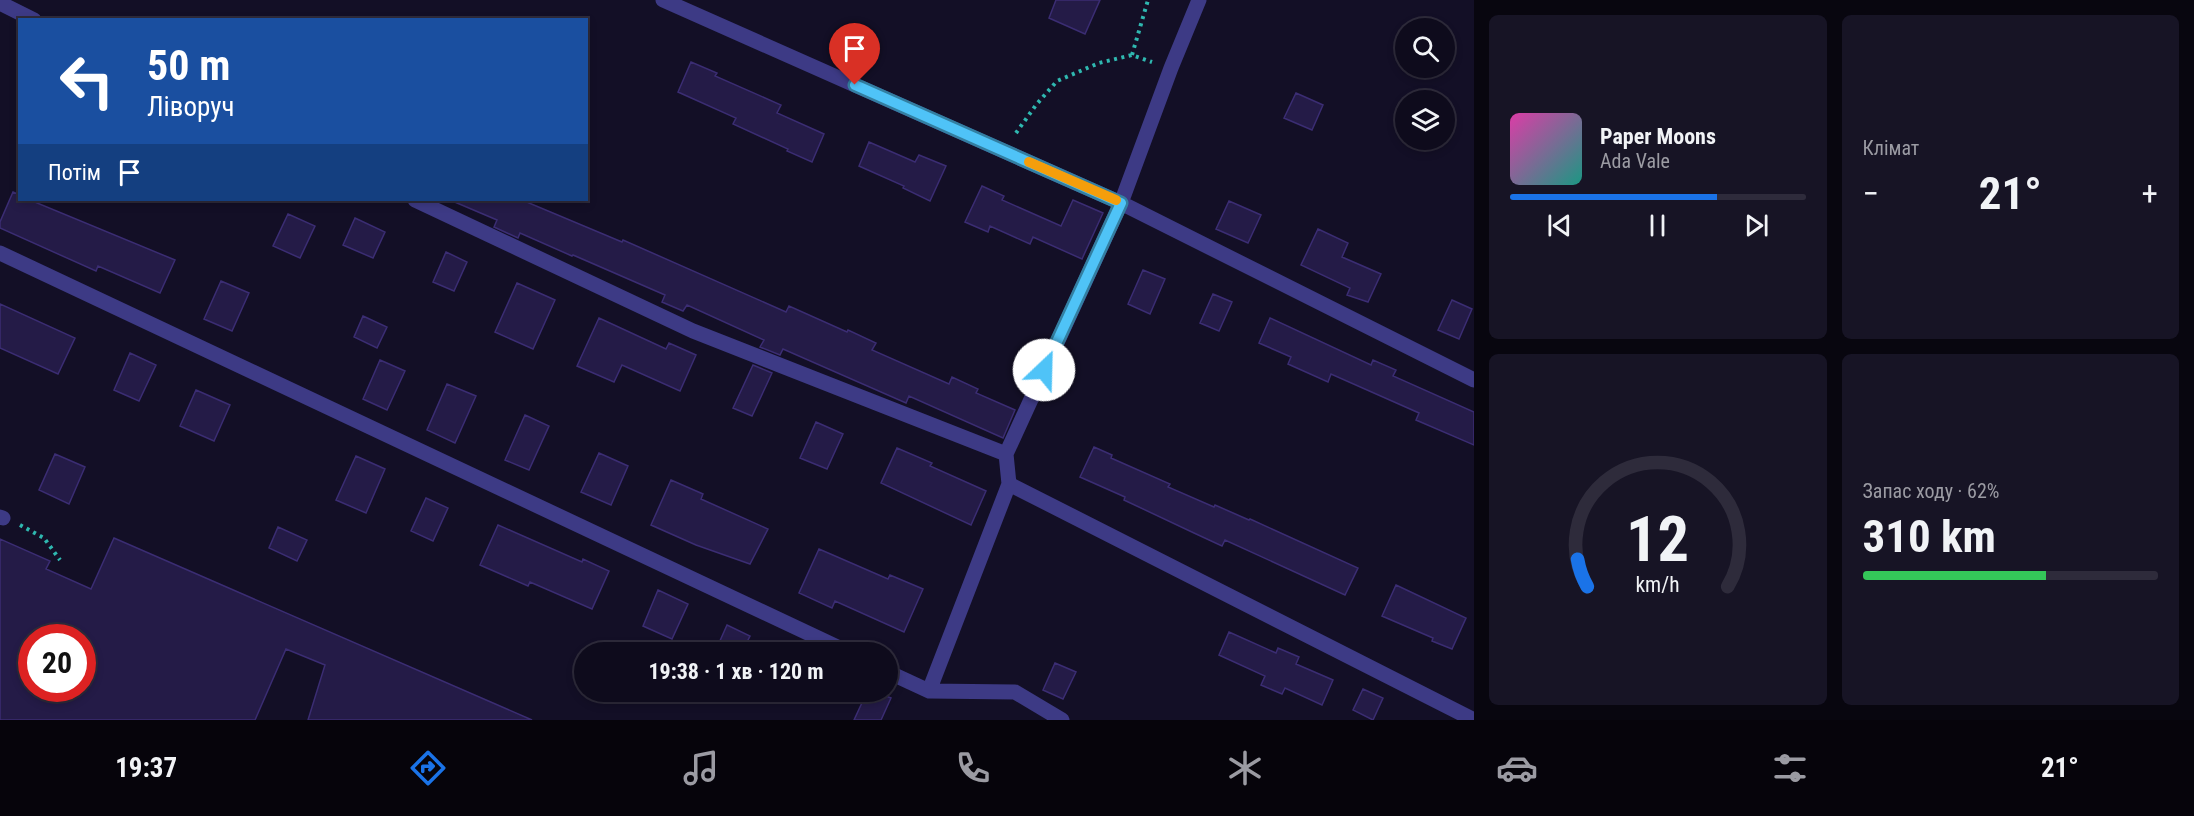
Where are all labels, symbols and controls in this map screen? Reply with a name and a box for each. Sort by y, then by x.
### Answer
map controls [1395,18,1455,150]
button: search [1395,18,1455,78]
pin [829,23,880,85]
icon: arrive [838,32,871,65]
text: 50 m [147,41,230,90]
icon: left [48,42,126,120]
button: layers [1395,90,1455,150]
text: Ліворуч [147,91,234,123]
text: Paper Moons [1600,124,1716,149]
text: Клімат [1863,136,1919,160]
text: Ada Vale [1600,149,1670,173]
icon: arrive [113,156,146,189]
text: Потім [48,160,101,185]
text: 21° [1979,167,2042,220]
text: − [1863,174,1879,213]
text: + [2142,174,2158,213]
icon: previous [1543,209,1576,242]
icon: pause [1641,209,1674,242]
icon: next [1740,209,1773,242]
position arrow [1012,338,1076,402]
text: Запас ходу · 62% [1863,479,1999,503]
text: 12 [1626,503,1689,576]
text: 310 km [1863,510,1996,563]
text: km/h [1636,572,1680,597]
speed limit sign: 20 [18,624,96,702]
text: 19:38 · 1 хв · 120 m [648,659,824,684]
icon: directions [407,747,449,789]
icon: music [680,747,722,789]
icon: phone [952,747,994,789]
icon: climate [1224,747,1266,789]
icon: car [1496,747,1538,789]
icon: filters [1769,747,1811,789]
text: 19:37 [115,752,177,784]
text: 21° [2041,752,2079,784]

